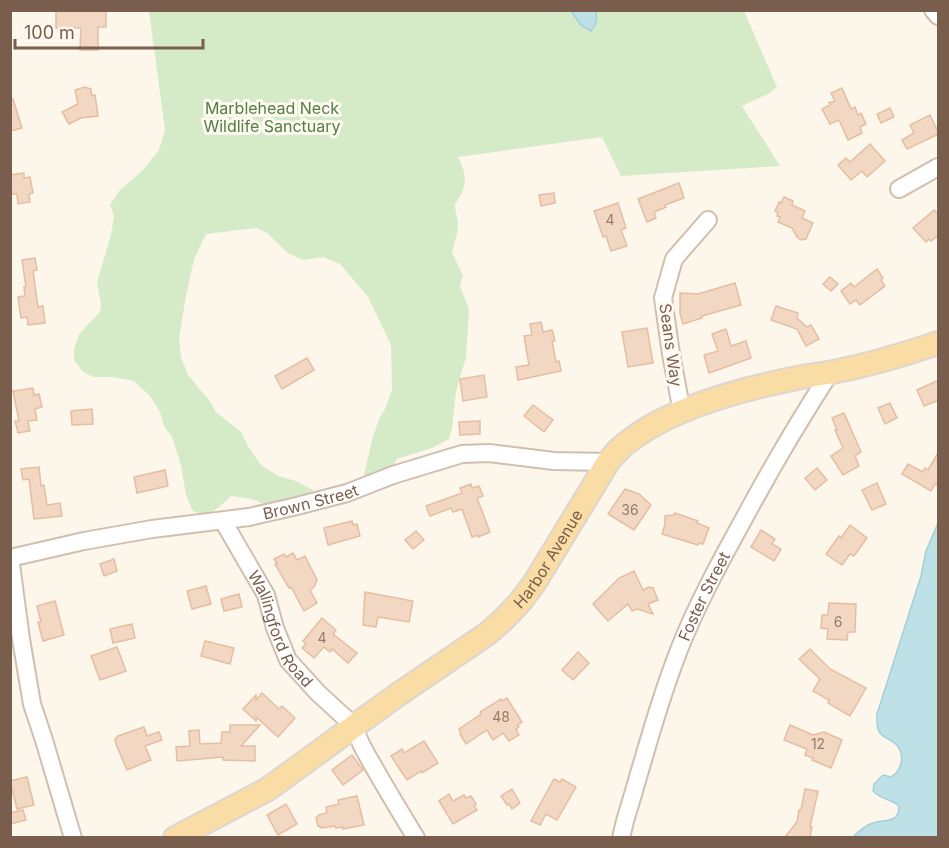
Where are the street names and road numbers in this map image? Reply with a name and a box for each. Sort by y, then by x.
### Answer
street label: Seans Way [655,302,687,388]
street label: Brown Street [261,480,361,524]
street label: Harbor Avenue [509,506,587,613]
street label: Foster Street [674,548,734,644]
street label: Wallingford Road [244,567,318,691]

